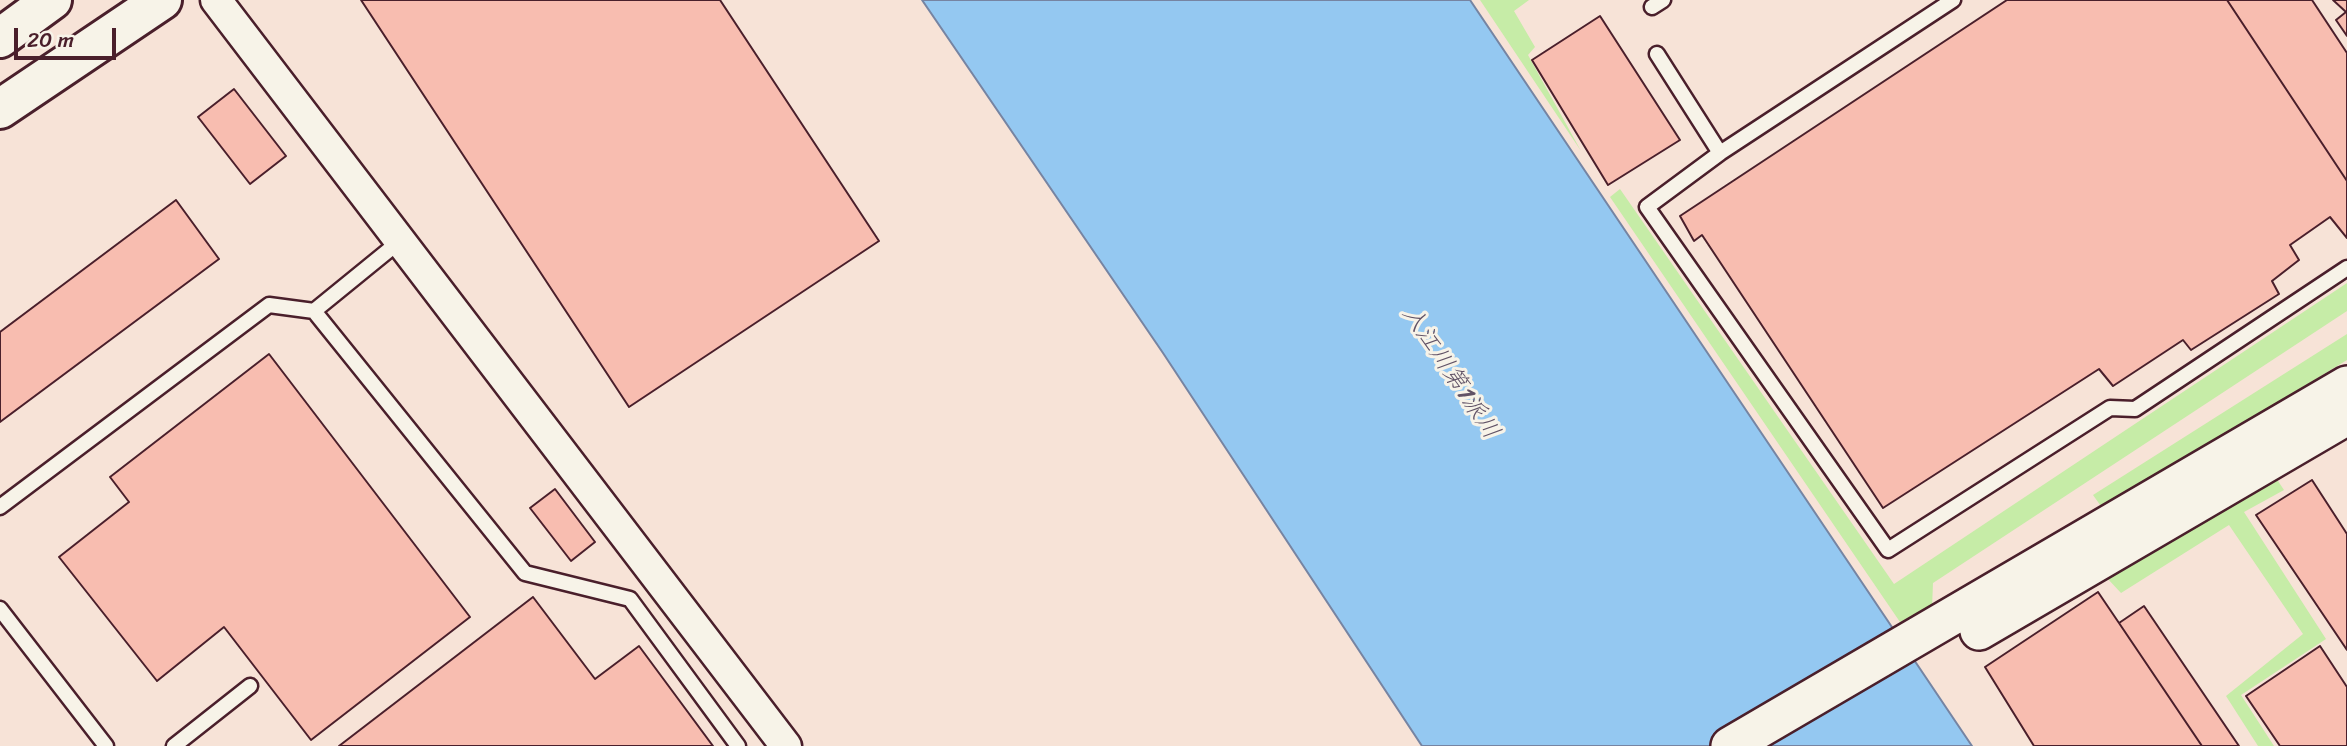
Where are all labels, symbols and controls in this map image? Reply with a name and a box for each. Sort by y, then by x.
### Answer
scale bar [18,14,119,58]
text: 20 m [27,21,74,59]
water label: 入江川第1派川 [1395,301,1505,445]

